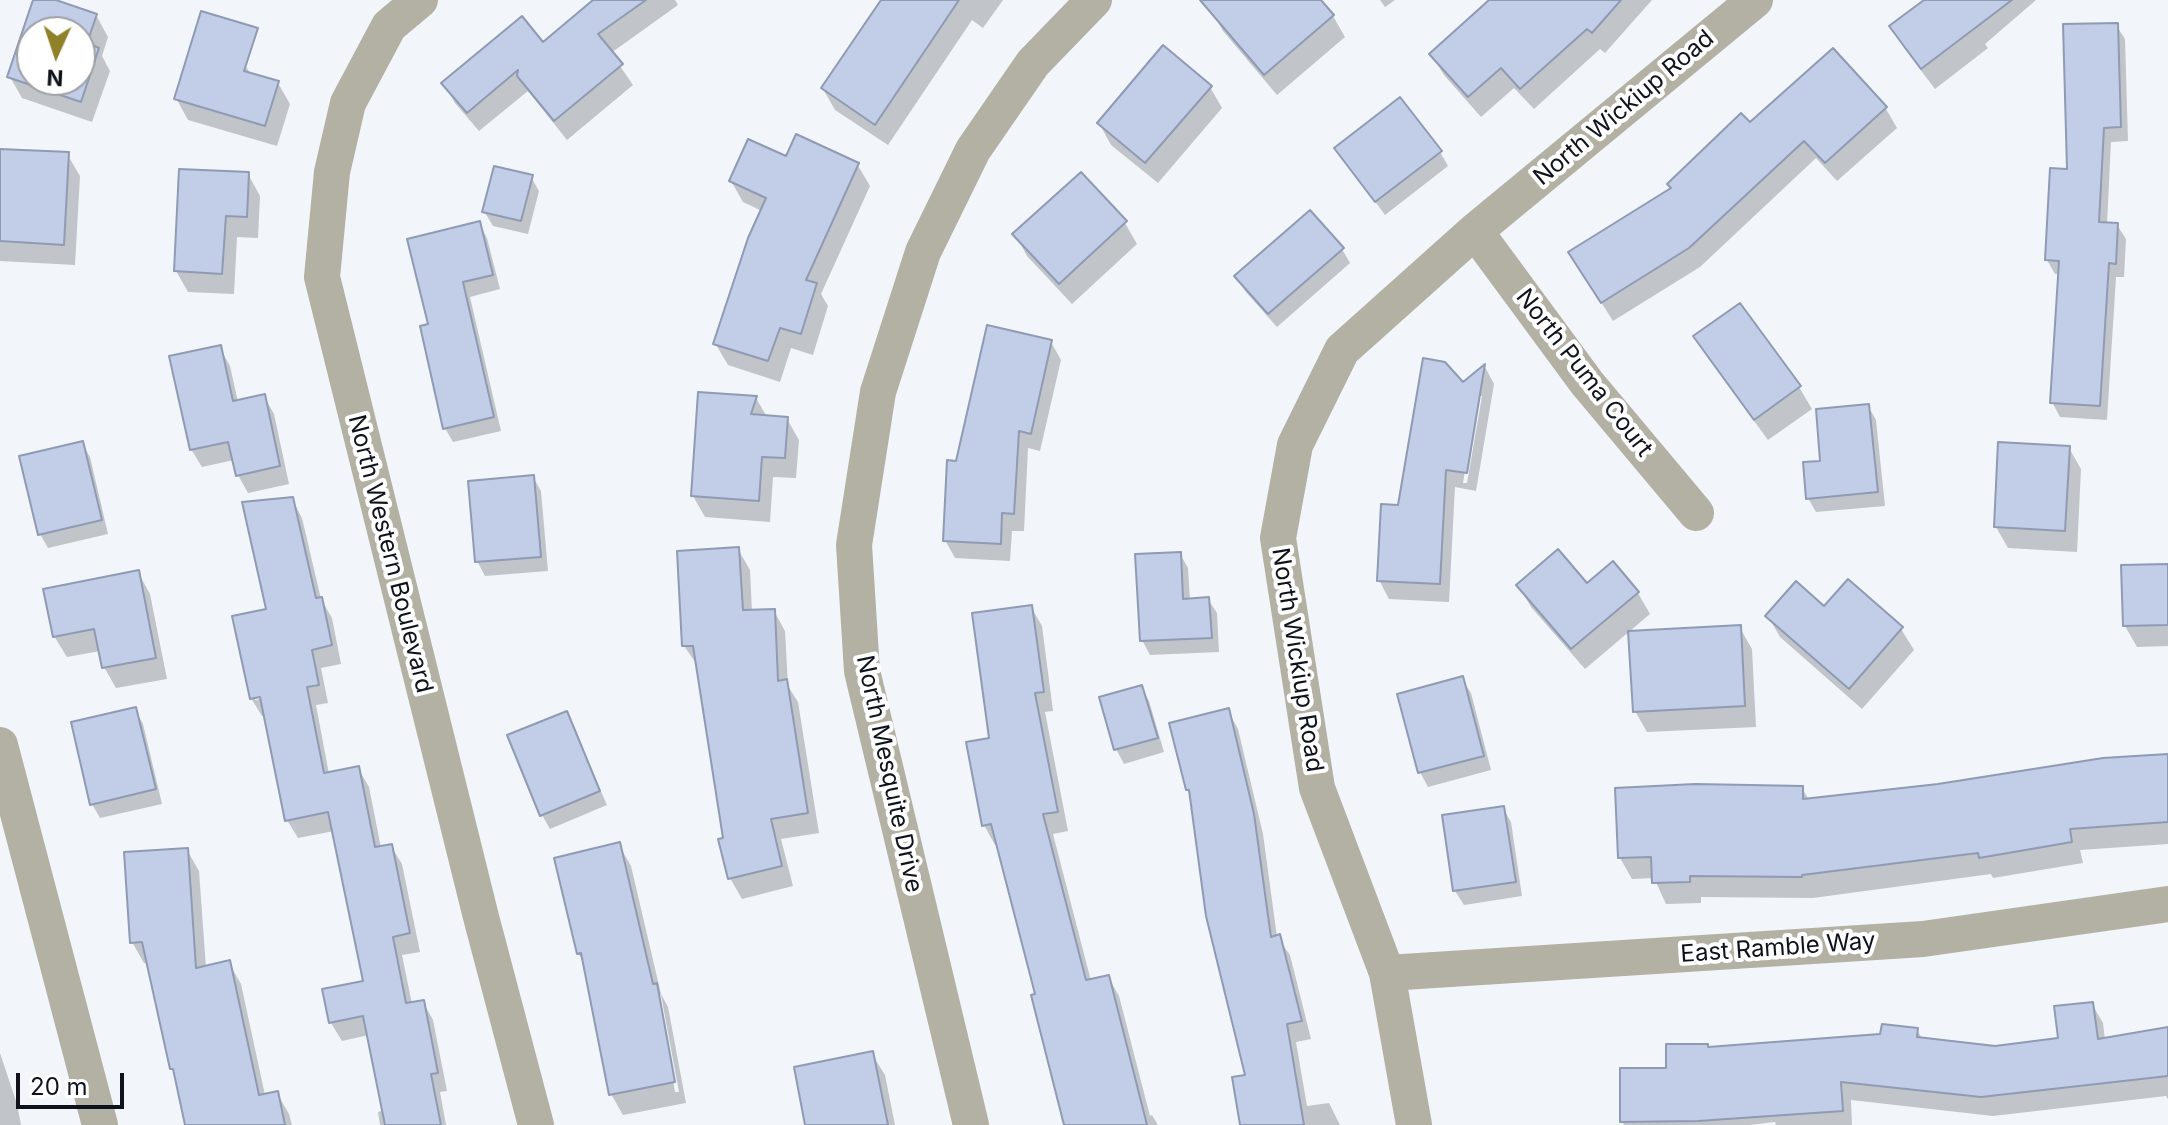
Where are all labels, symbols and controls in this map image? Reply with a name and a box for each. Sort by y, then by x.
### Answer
north arrow [16,16,96,96]
street label: North Wickiup Road [1528,24,1720,192]
text: N [46,65,64,91]
street label: North Puma Court [1510,283,1658,463]
street label: North Western Boulevard [341,412,439,696]
street label: North Wickiup Road [1265,546,1329,774]
street label: North Mesquite Drive [850,653,928,895]
street label: East Ramble Way [1680,927,1876,969]
scale bar [20,1057,128,1107]
text: 20 m [30,1072,88,1101]

